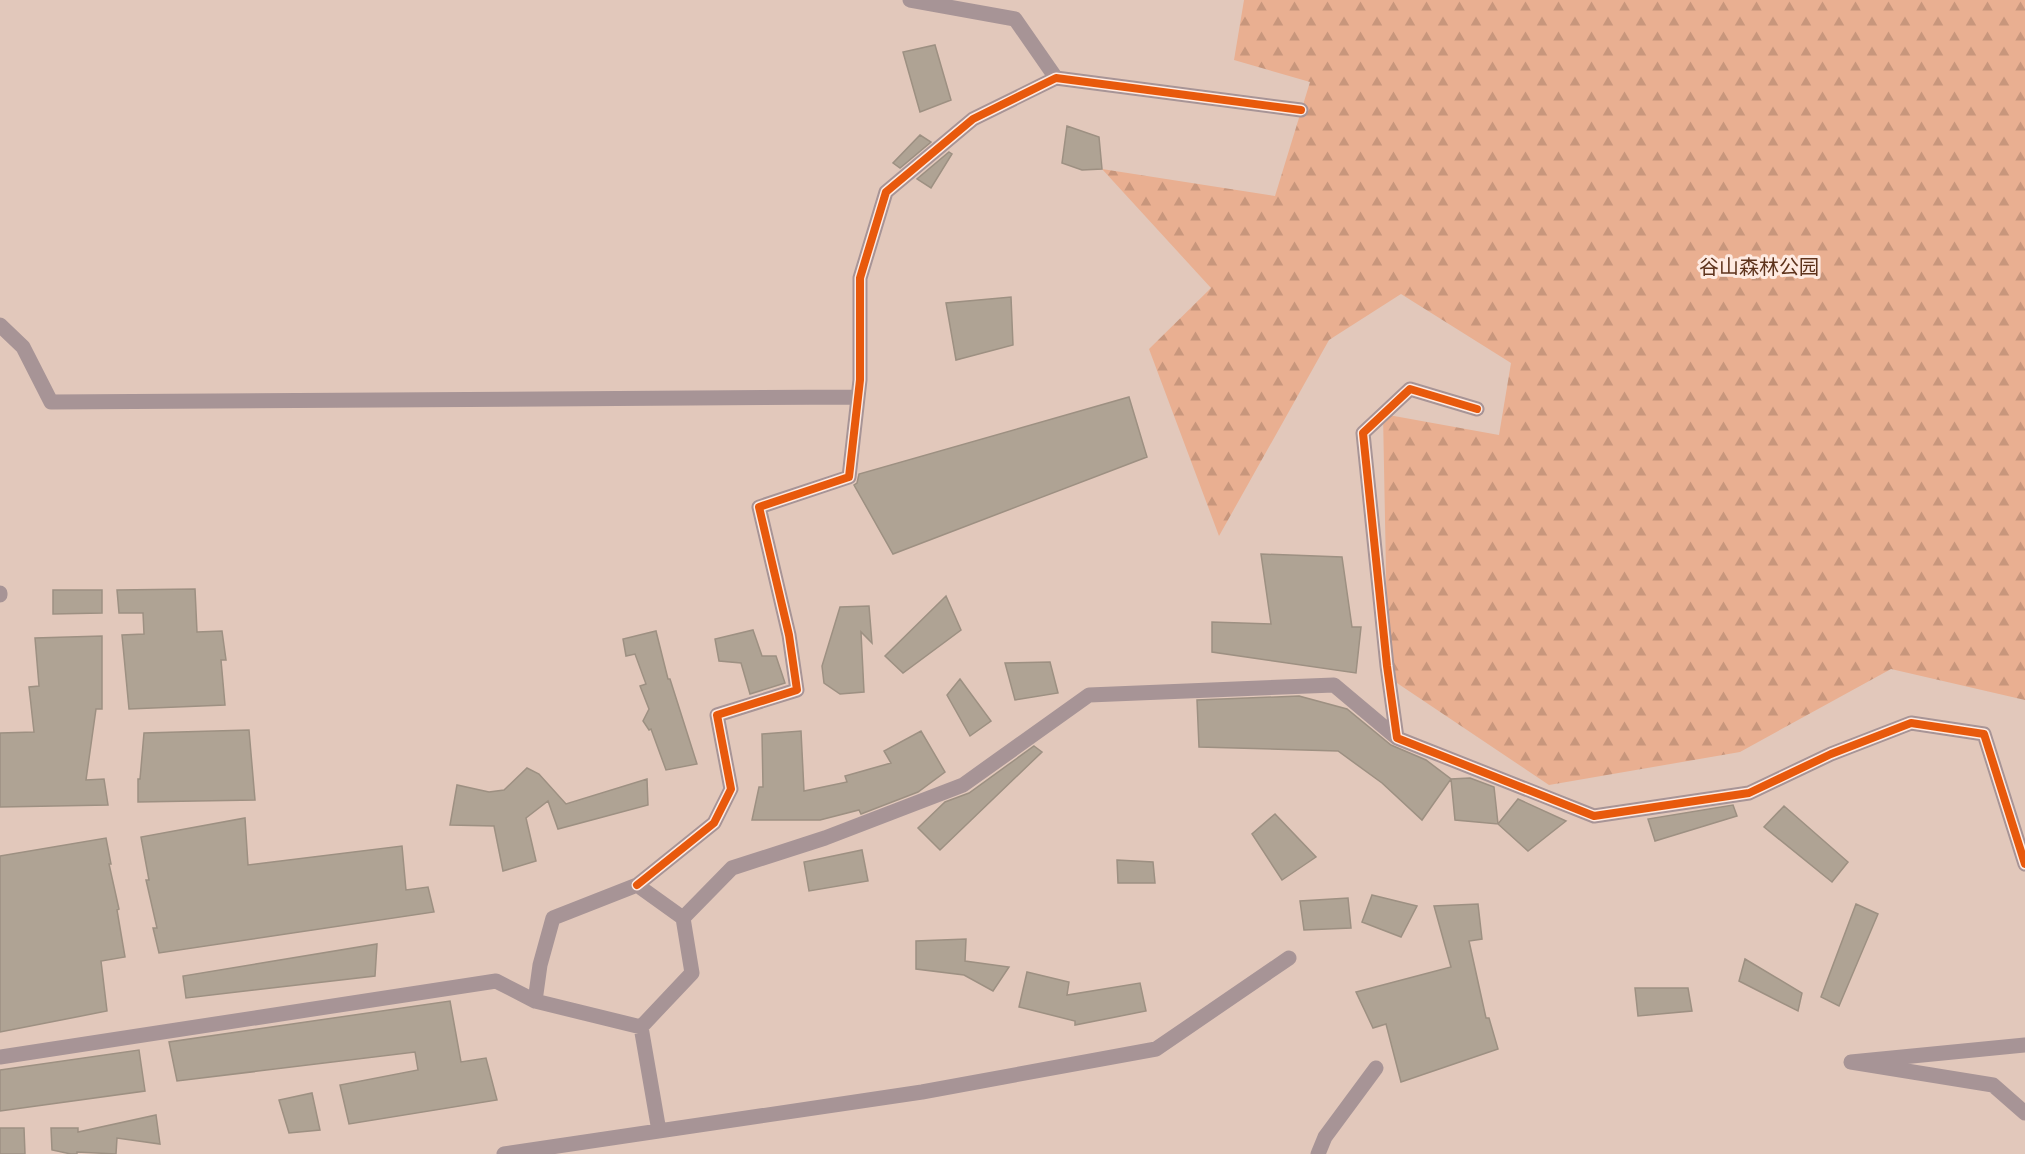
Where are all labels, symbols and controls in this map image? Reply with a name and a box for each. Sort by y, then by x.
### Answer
park label: 谷山森林公园 [1699,256,1819,280]

